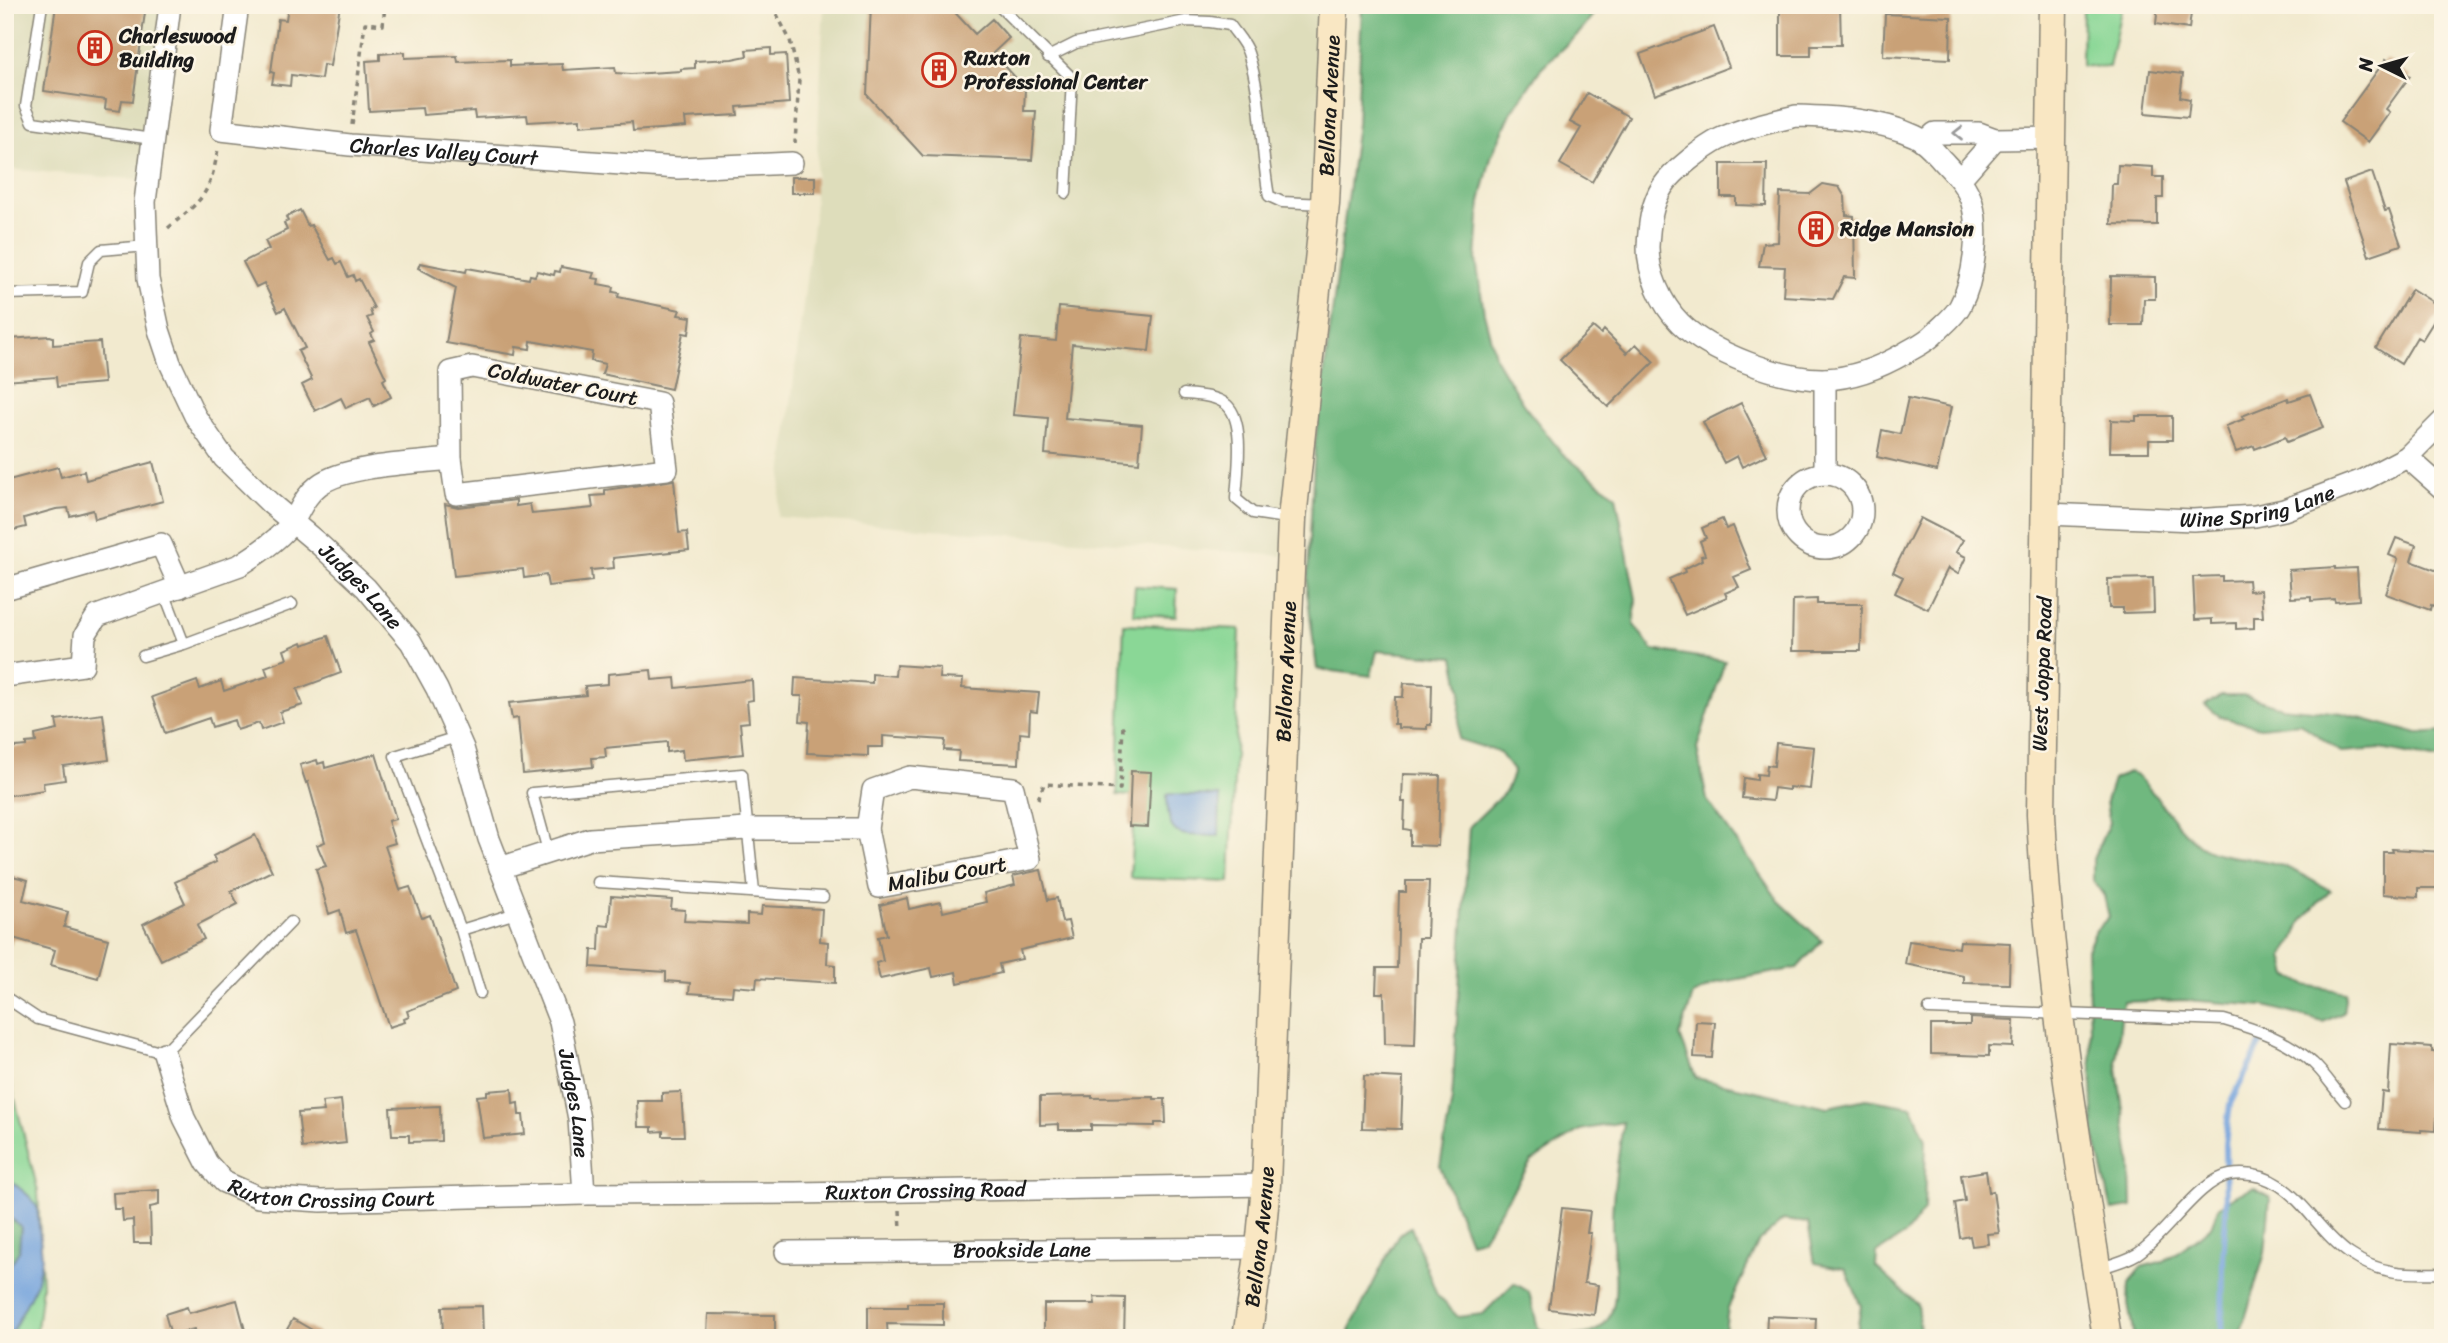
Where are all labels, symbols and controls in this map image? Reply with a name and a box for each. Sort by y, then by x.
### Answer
place label: Charleswood Building [118,17,237,79]
building icon: Charleswood Building [76,29,114,67]
north arrow [2346,32,2416,102]
street label: Bellona Avenue [1307,34,1352,177]
place label: Ruxton Professional Center [963,39,1148,101]
building icon: Ruxton Professional Center [920,51,958,89]
text: N [2348,56,2383,74]
one-way arrow [1953,125,1963,141]
street label: Charles Valley Court [349,126,540,177]
building icon: Ridge Mansion [1797,210,1835,248]
place label: Ridge Mansion [1839,210,1974,248]
street label: Coldwater Court [485,351,641,417]
street label: Wine Spring Lane [2179,473,2341,539]
street label: Judges Lane [309,533,413,639]
street label: West Joppa Road [2020,594,2064,752]
street label: Bellona Avenue [1264,600,1308,743]
street label: Malibu Court [885,845,1009,903]
street label: Judges Lane [546,1045,601,1159]
street label: Bellona Avenue [1233,1166,1286,1310]
street label: Ruxton Crossing Court [222,1167,435,1220]
street label: Ruxton Crossing Road [825,1170,1028,1211]
street label: Brookside Lane [953,1230,1091,1270]

